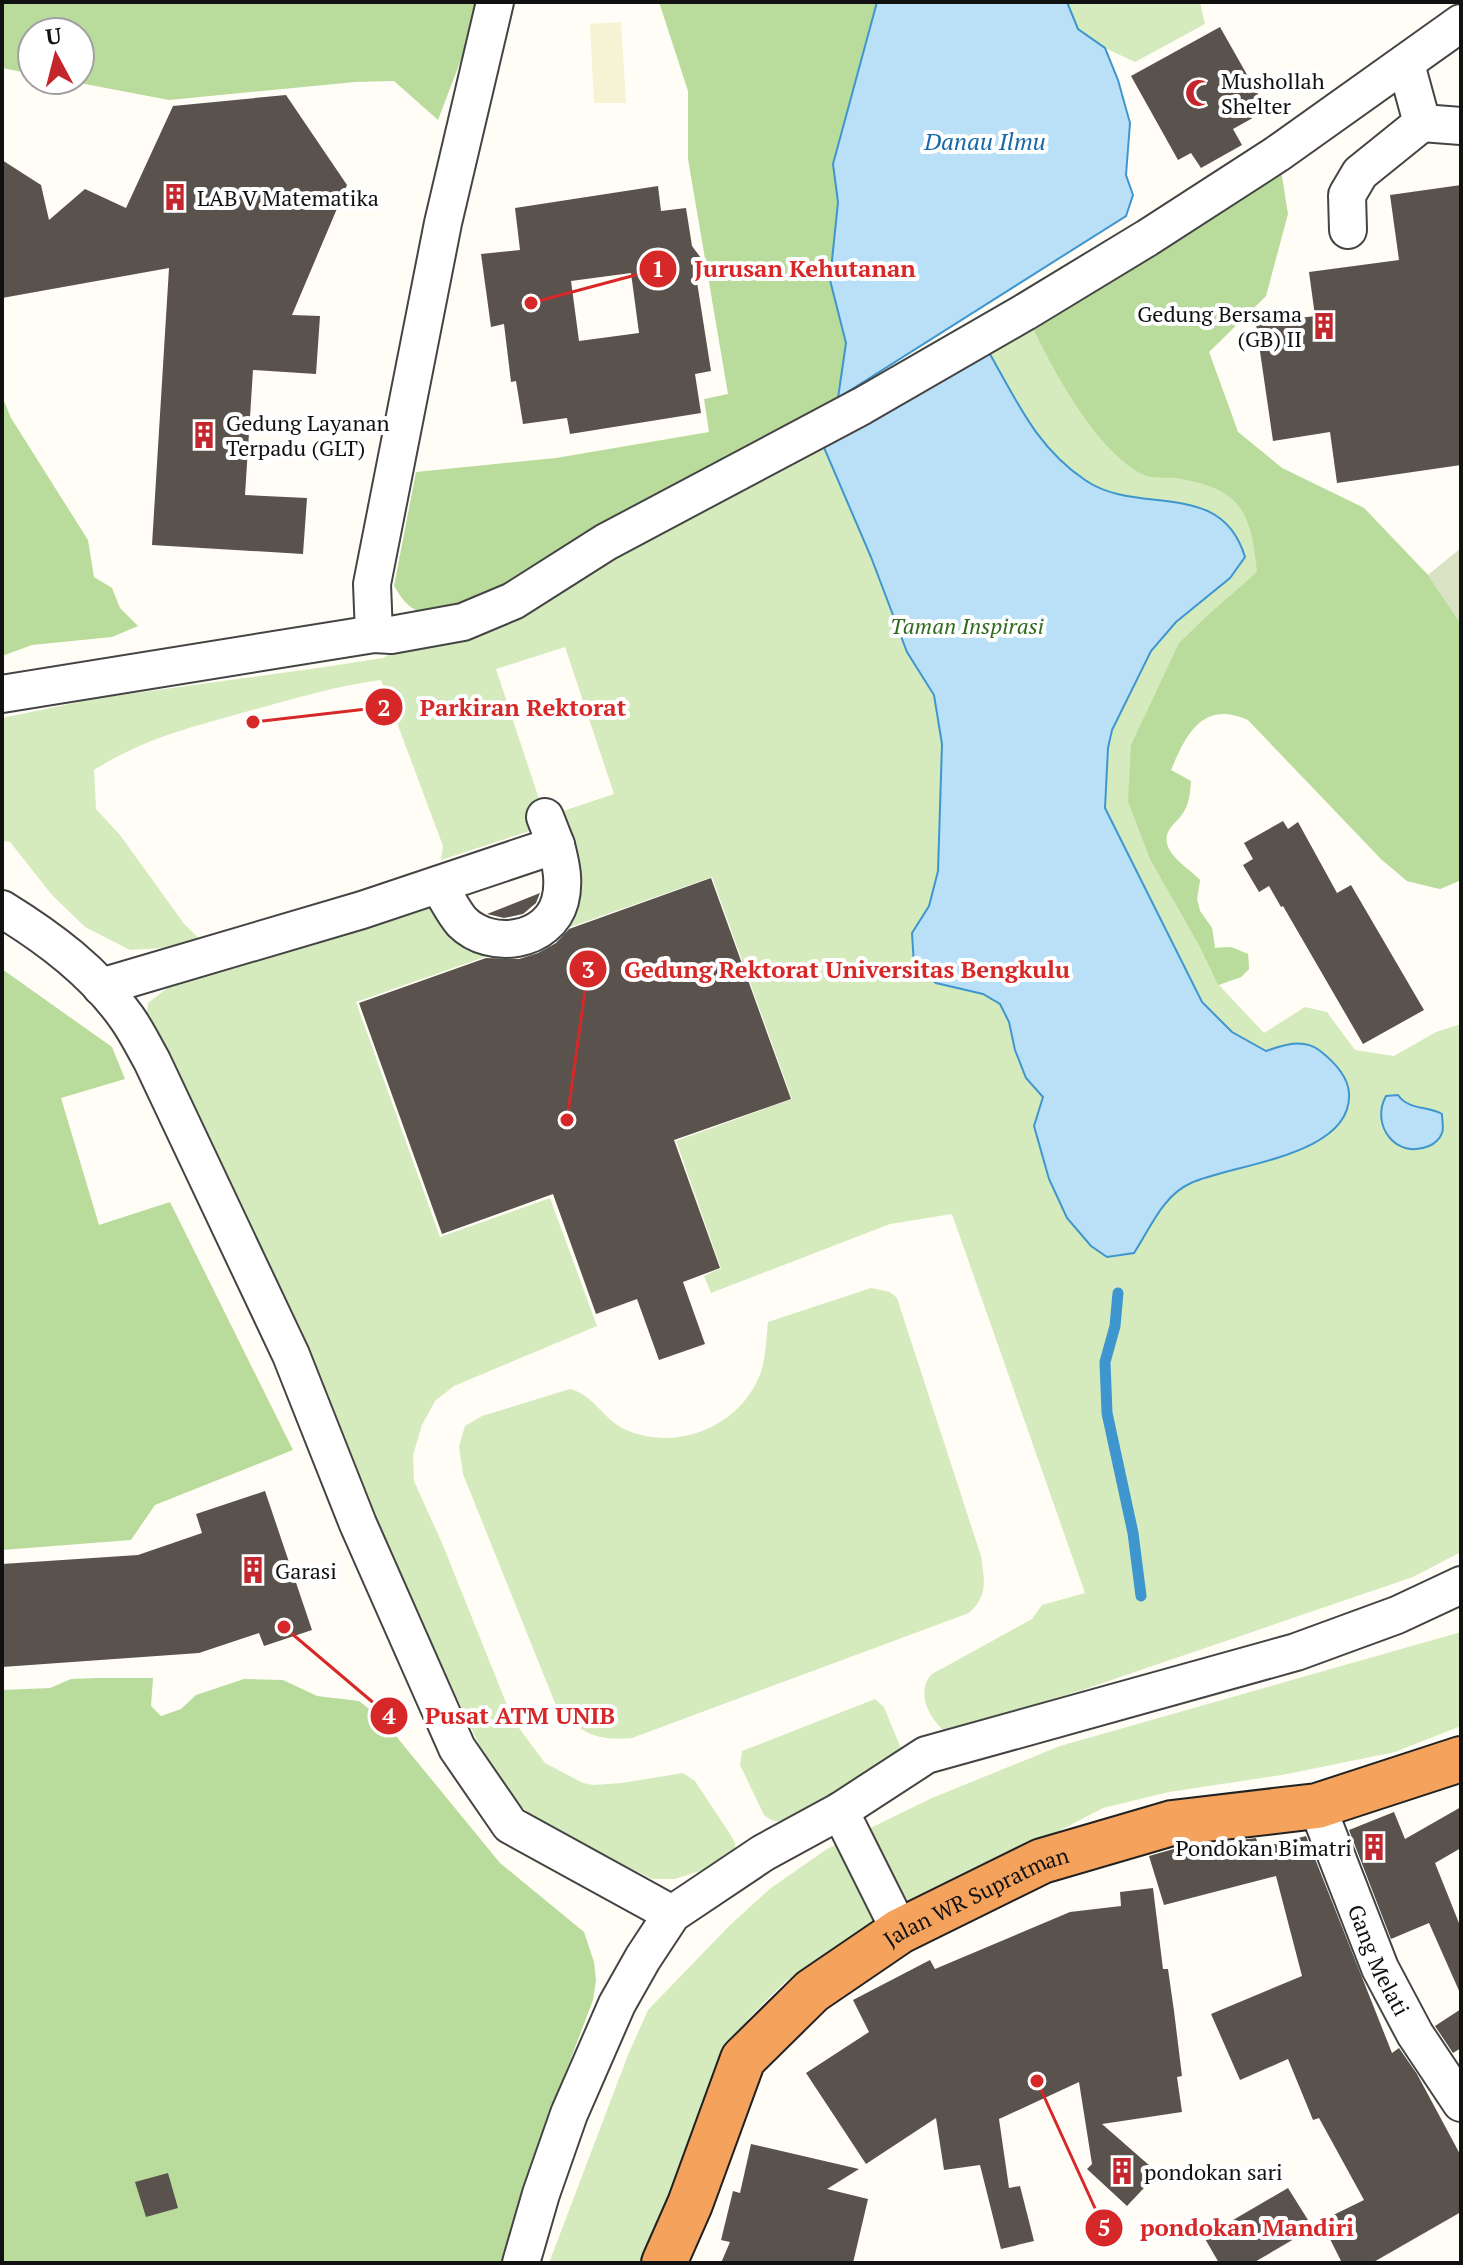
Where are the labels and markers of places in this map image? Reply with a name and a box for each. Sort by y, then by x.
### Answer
place label: Mushollah Shelter [1221,66,1325,120]
mosque icon: Mushollah Shelter [1184,78,1214,108]
building icon: LAB V Matematika [160,182,190,212]
place label: LAB V Matematika [197,183,379,212]
callout: Jurusan Kehutanan [638,245,931,293]
place label: Gedung Bersama (GB) II [1137,299,1302,353]
building icon: Gedung Bersama (GB) II [1309,311,1339,341]
place label: Gedung Layanan Terpadu (GLT) [226,408,390,462]
building icon: Gedung Layanan Terpadu (GLT) [189,420,219,450]
callout: Parkiran Rektorat [364,683,642,731]
callout: Gedung Rektorat Universitas Bengkulu [568,945,1086,993]
building icon: Garasi [238,1555,268,1585]
place label: Garasi [275,1556,337,1585]
callout: Pusat ATM UNIB [369,1692,631,1740]
building icon: Pondokan Bimatri [1359,1832,1389,1862]
place label: Pondokan Bimatri [1176,1833,1352,1862]
building icon: pondokan sari [1107,2156,1137,2186]
place label: pondokan sari [1144,2157,1283,2186]
callout: pondokan Mandiri [1084,2204,1370,2252]

